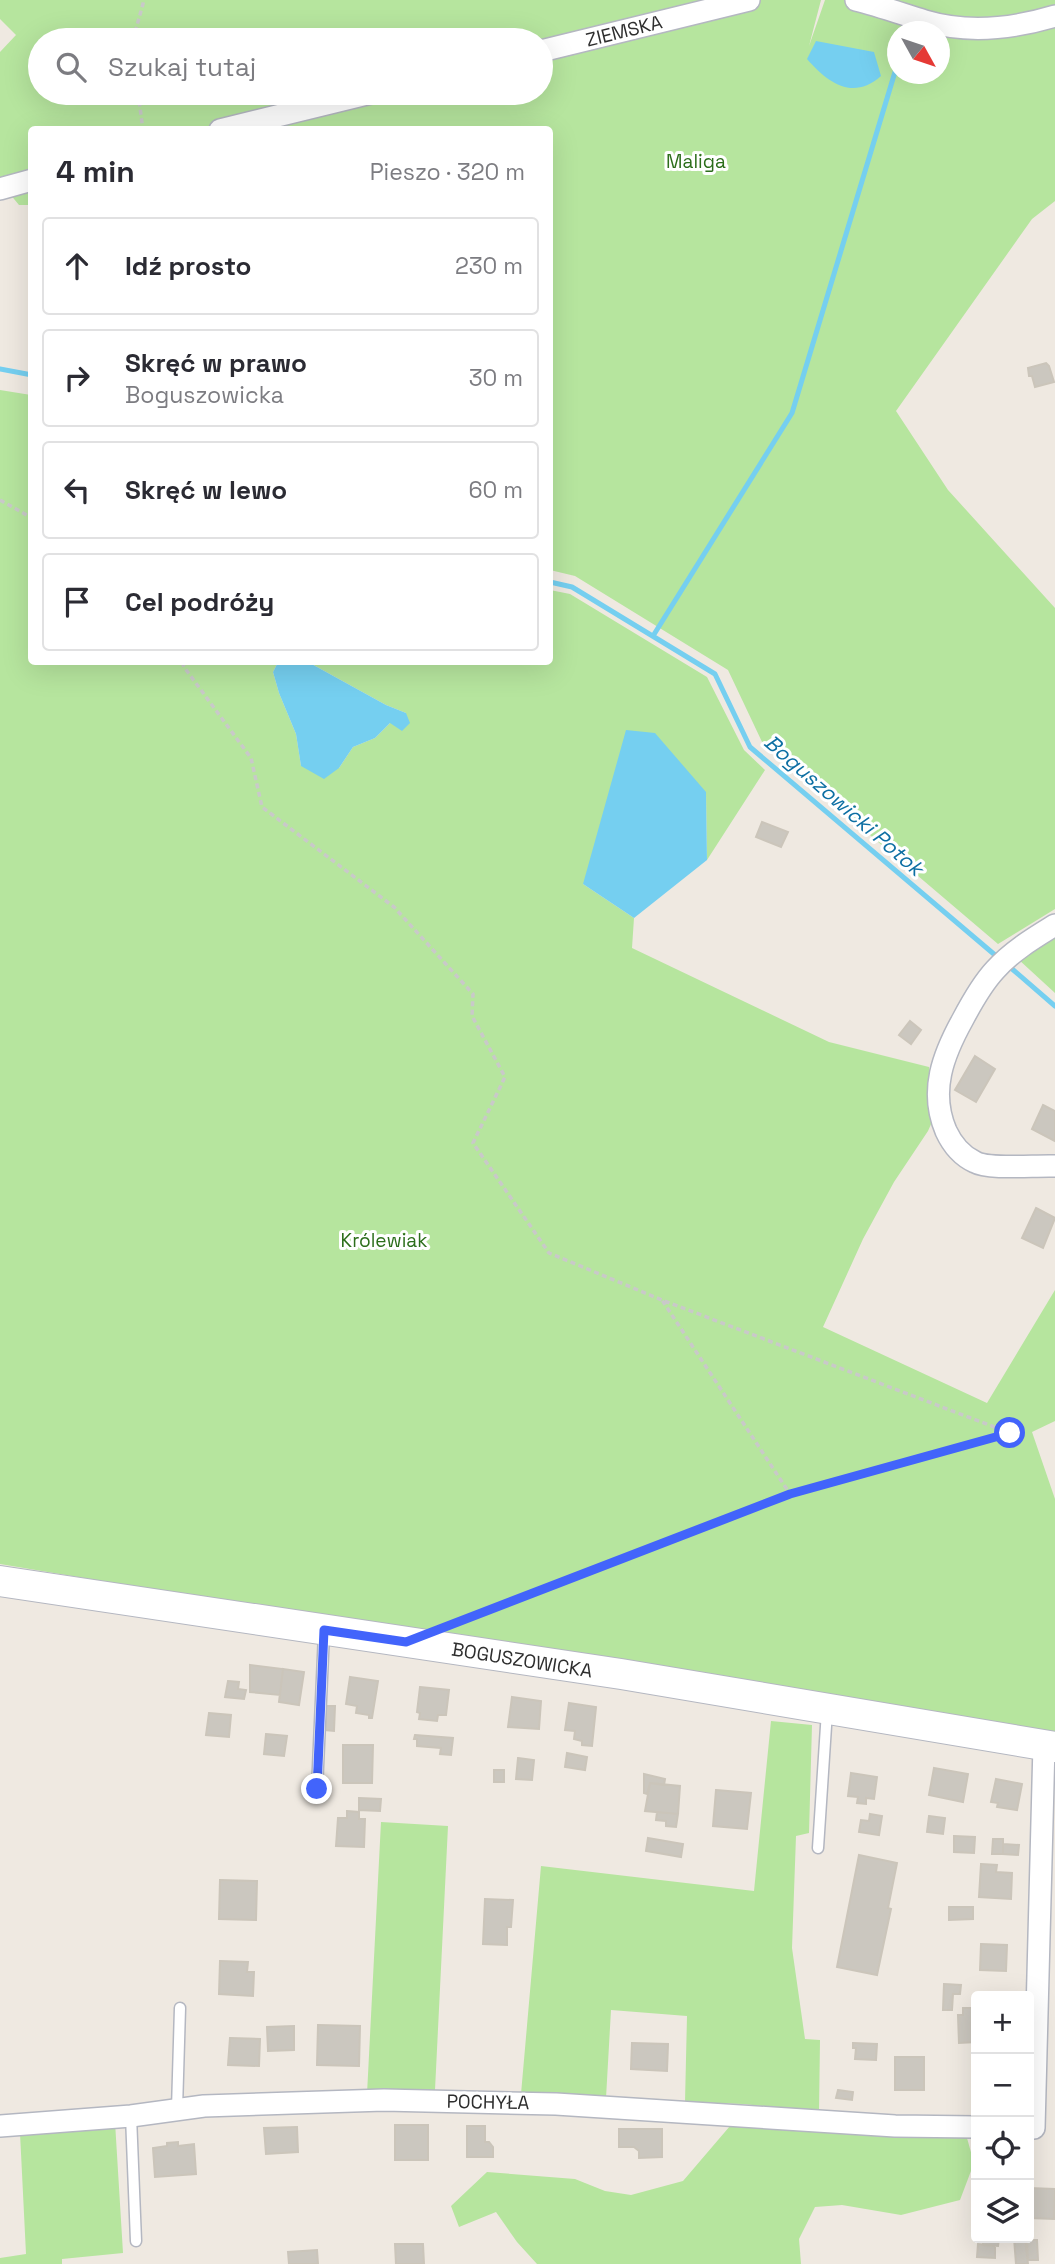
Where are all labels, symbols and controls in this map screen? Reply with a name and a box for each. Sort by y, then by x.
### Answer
street label: ZIEMSKA [583,9,665,53]
north arrow [887,21,950,84]
search box [28,28,553,105]
icon: search [52,48,90,86]
text: Szukaj tutaj [108,50,256,84]
park label: Maliga [666,149,726,174]
text: 4 min [56,152,135,191]
text: Pieszo · 320 m [370,157,525,187]
icon: ahead [58,247,96,285]
text: Idź prosto [125,249,252,283]
text: 230 m [455,251,523,281]
text: Skręć w prawo [125,346,307,380]
icon: right [58,359,96,397]
text: 30 m [469,363,523,393]
text: Boguszowicka [125,380,284,410]
icon: left [58,471,96,509]
text: Skręć w lewo [125,473,287,507]
text: 60 m [468,475,523,505]
icon: arrive [58,583,96,621]
text: Cel podróży [125,585,274,619]
water label: Boguszowicki Potok [759,728,931,883]
park label: Królewiak [341,1228,427,1253]
route start [994,1417,1025,1448]
street label: BOGUSZOWICKA [450,1637,594,1683]
route end [301,1773,332,1804]
map controls [971,1991,1034,2243]
button: + [971,1991,1034,2054]
button: − [971,2054,1034,2117]
street label: POCHYŁA [446,2089,530,2115]
button: locate [971,2117,1034,2180]
button: layers [971,2180,1034,2243]

